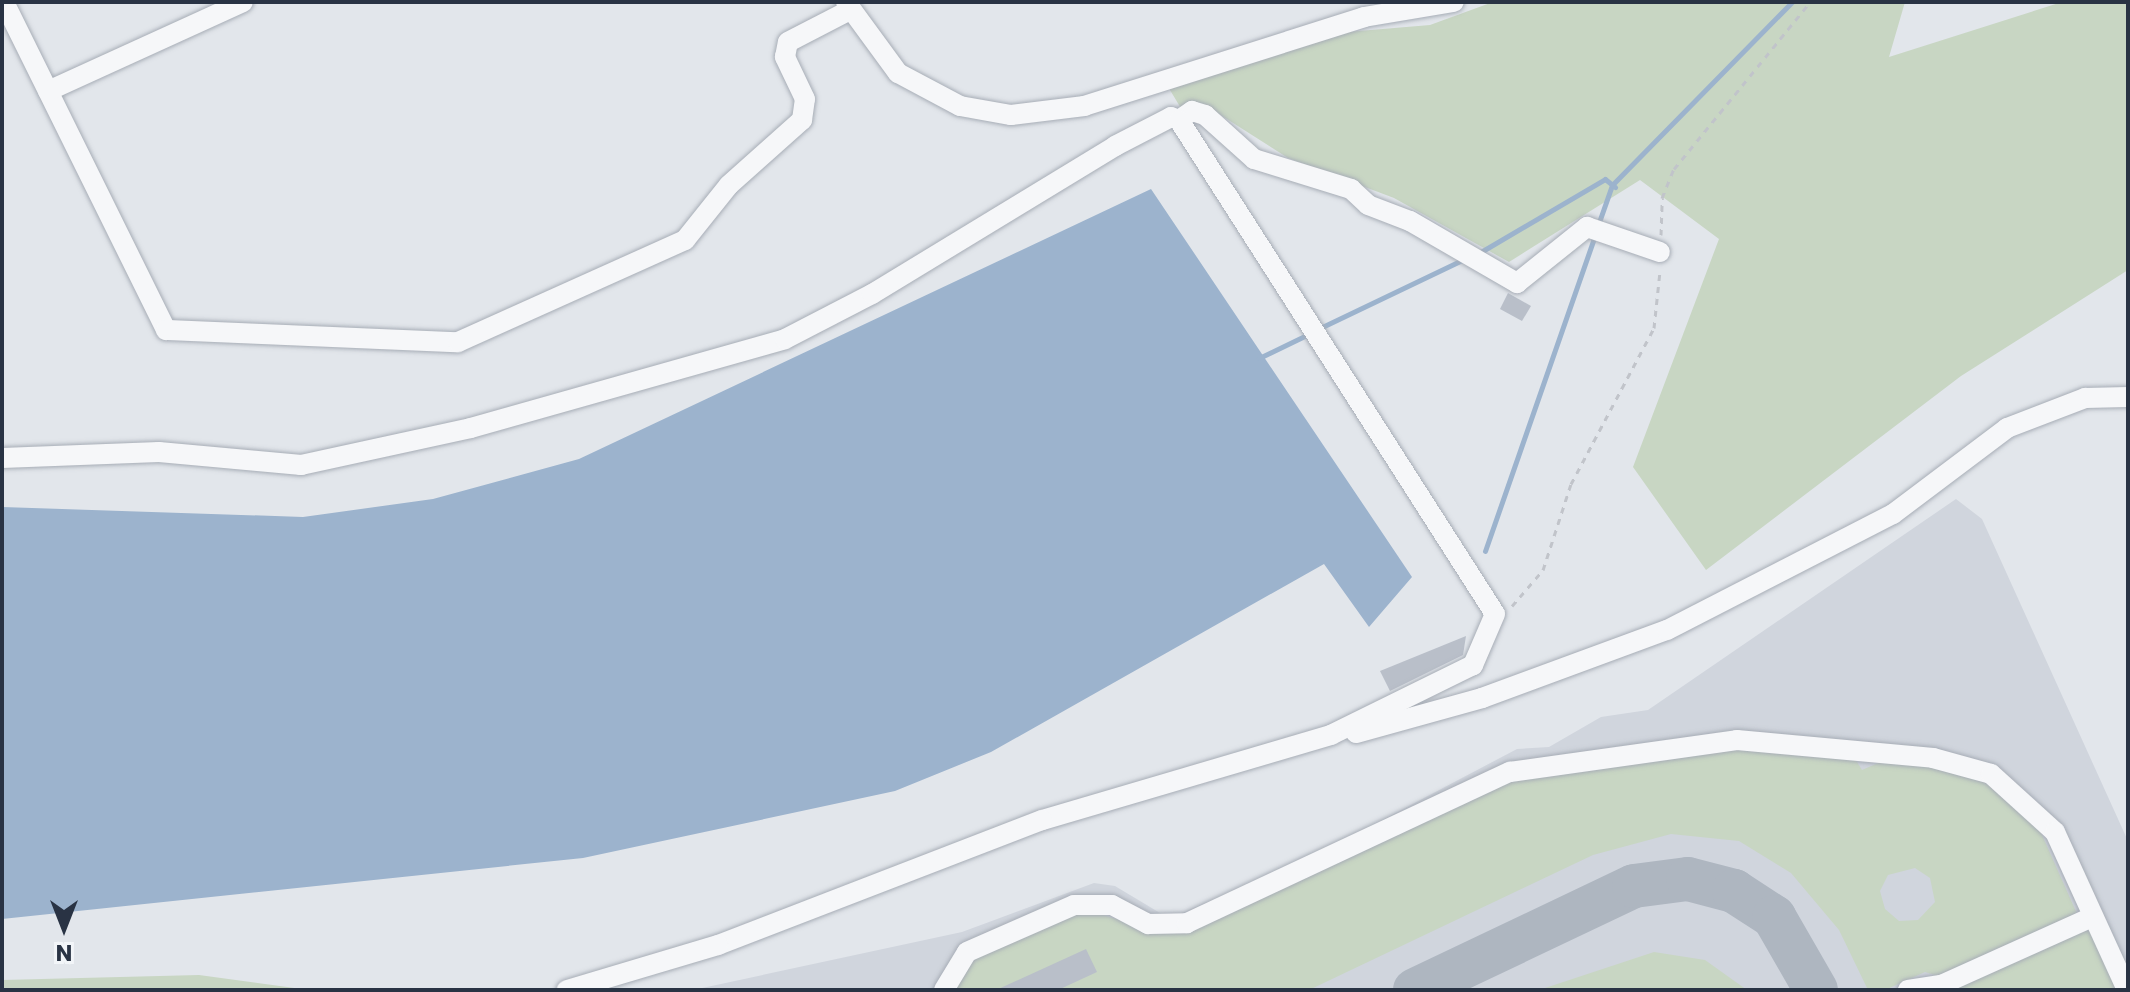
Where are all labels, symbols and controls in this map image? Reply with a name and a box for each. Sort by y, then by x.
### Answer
north arrow [24,888,104,968]
text: N [56,937,72,968]

